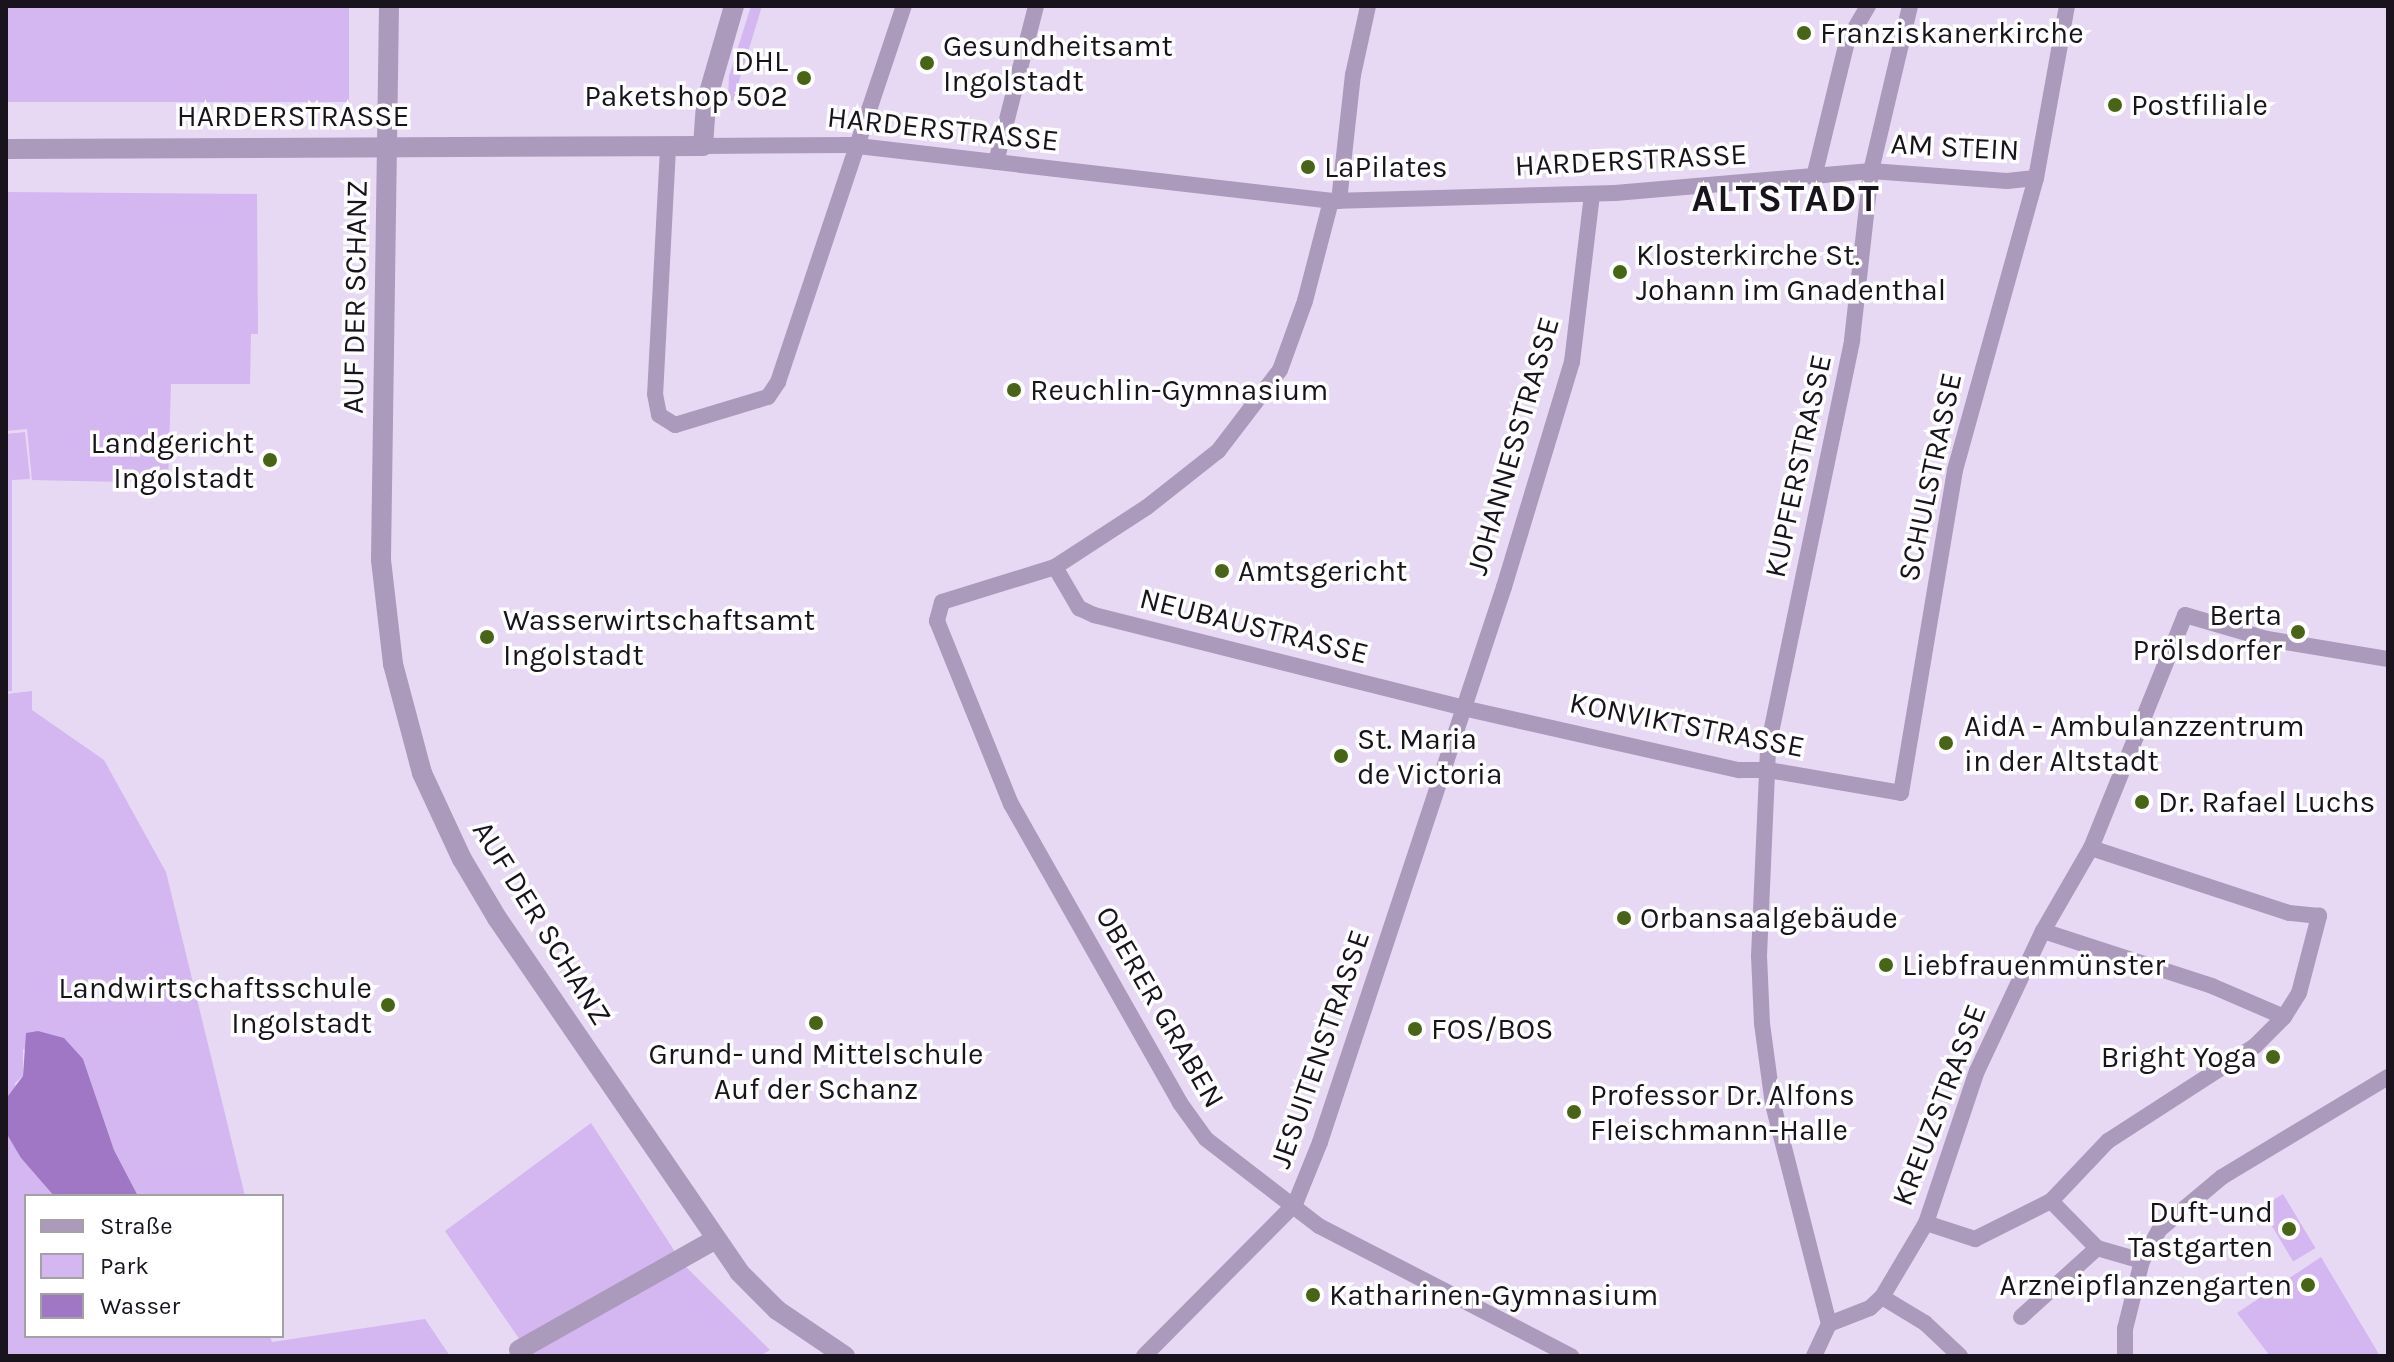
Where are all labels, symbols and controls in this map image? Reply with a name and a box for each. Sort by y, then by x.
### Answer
place label: Franziskanerkirche [1820,15,2084,51]
marker: Franziskanerkirche [1795,24,1813,42]
place label: Gesundheitsamt Ingolstadt [943,28,1173,98]
place label: DHL Paketshop 502 [584,43,788,114]
marker: Gesundheitsamt Ingolstadt [918,54,936,72]
marker: DHL Paketshop 502 [795,69,813,87]
place label: Postfiliale [2131,87,2268,123]
marker: Postfiliale [2106,96,2124,114]
street label: HARDERSTRASSE [177,98,409,134]
street label: HARDERSTRASSE [825,99,1061,159]
street label: AM STEIN [1890,126,2020,168]
street label: HARDERSTRASSE [1514,136,1748,184]
place label: LaPilates [1324,149,1447,185]
marker: LaPilates [1299,158,1317,176]
district label: ALTSTADT [1691,176,1881,222]
street label: AUF DER SCHANZ [335,180,375,414]
place label: Klosterkirche St. Johann im Gnadenthal [1636,237,1946,308]
marker: Klosterkirche St. Johann im Gnadenthal [1611,263,1629,281]
street label: JOHANNESSTRASSE [1459,313,1567,579]
street label: KUPFERSTRASSE [1757,351,1839,581]
street label: SCHULSTRASSE [1890,370,1970,584]
place label: Reuchlin-Gymnasium [1030,372,1328,408]
marker: Reuchlin-Gymnasium [1005,381,1023,399]
place label: Landgericht Ingolstadt [91,425,254,496]
marker: Landgericht Ingolstadt [261,451,279,469]
place label: Amtsgericht [1238,553,1407,589]
marker: Amtsgericht [1213,562,1231,580]
street label: NEUBAUSTRASSE [1136,580,1372,672]
place label: Berta Prölsdorfer [2132,597,2282,668]
place label: Wasserwirtschaftsamt Ingolstadt [503,602,815,672]
marker: Berta Prölsdorfer [2289,623,2307,641]
marker: Wasserwirtschaftsamt Ingolstadt [478,628,496,646]
street label: KONVIKTSTRASSE [1566,685,1808,765]
place label: AidA - Ambulanzzentrum in der Altstadt [1964,708,2304,778]
place label: St. Maria de Victoria [1357,721,1503,792]
marker: AidA - Ambulanzzentrum in der Altstadt [1935,732,1957,754]
marker: St. Maria de Victoria [1332,747,1350,765]
place label: Dr. Rafael Luchs [2158,784,2375,820]
marker: Dr. Rafael Luchs [2133,793,2151,811]
street label: AUF DER SCHANZ [465,814,619,1032]
street label: OBERER GRABEN [1088,900,1232,1114]
place label: Orbansaalgebäude [1640,900,1898,936]
marker: Orbansaalgebäude [1615,909,1633,927]
street label: JESUITENSTRASSE [1262,925,1378,1173]
place label: Liebfrauenmünster [1902,947,2165,983]
marker: Liebfrauenmünster [1877,956,1895,974]
place label: Landwirtschaftsschule Ingolstadt [58,970,372,1040]
marker: Landwirtschaftsschule Ingolstadt [379,996,397,1014]
street label: KREUZSTRASSE [1884,999,1994,1211]
place label: FOS/BOS [1431,1011,1553,1047]
marker: Grund- und Mittelschule Auf der Schanz [807,1014,825,1032]
marker: FOS/BOS [1406,1020,1424,1038]
place label: Grund- und Mittelschule Auf der Schanz [649,1036,983,1106]
place label: Bright Yoga [2101,1039,2257,1075]
marker: Bright Yoga [2264,1048,2282,1066]
place label: Professor Dr. Alfons Fleischmann-Halle [1590,1077,1855,1148]
marker: Professor Dr. Alfons Fleischmann-Halle [1565,1103,1583,1121]
legend [24,1194,284,1338]
place label: Duft-und Tastgarten [2128,1194,2273,1264]
text: Straße [100,1212,172,1240]
marker: Duft-und Tastgarten [2280,1220,2298,1238]
text: Park [100,1252,149,1280]
place label: Arzneipflanzengarten [2000,1267,2292,1303]
marker: Arzneipflanzengarten [2299,1276,2317,1294]
place label: Katharinen-Gymnasium [1329,1277,1658,1313]
marker: Katharinen-Gymnasium [1304,1286,1322,1304]
text: Wasser [100,1292,180,1320]

